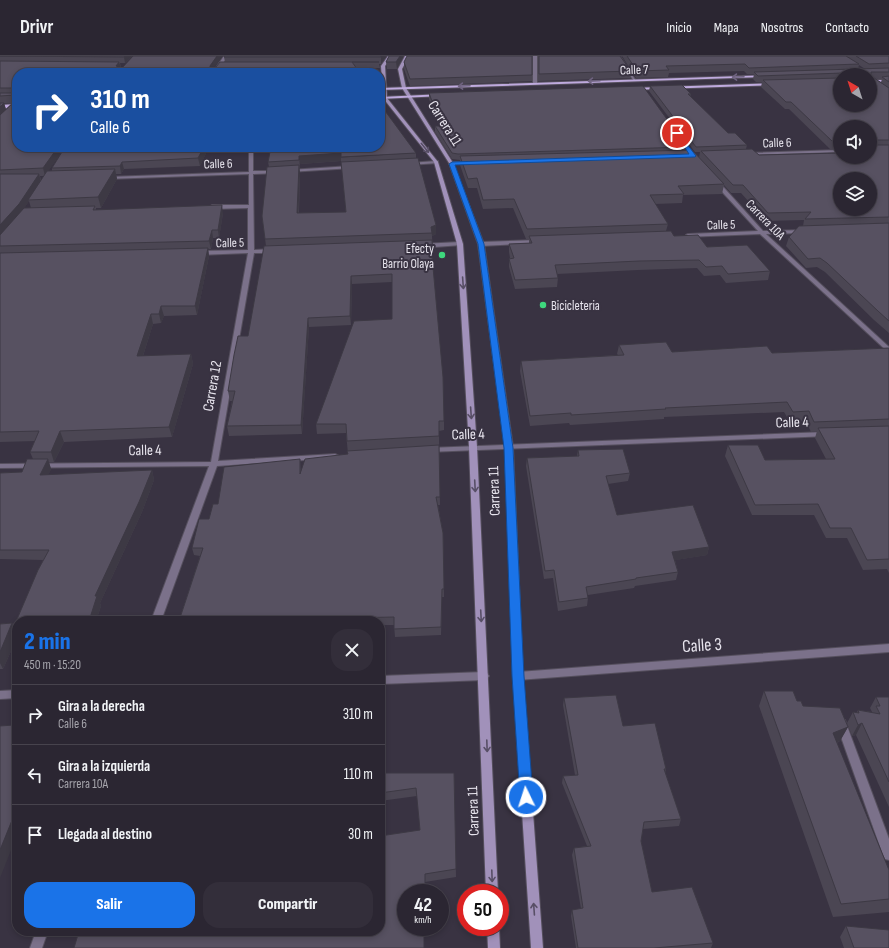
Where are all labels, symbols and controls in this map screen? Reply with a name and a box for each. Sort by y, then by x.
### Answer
text: Drivr [20,16,53,39]
text: Inicio [666,19,692,36]
text: Mapa [714,19,739,36]
text: Nosotros [761,19,803,36]
text: Contacto [825,19,869,36]
street label: Calle 7 [620,61,649,78]
north arrow [833,68,877,112]
map controls [833,68,877,216]
one-way arrow [732,73,745,80]
one-way arrow [588,77,601,85]
one-way arrow [458,82,471,90]
text: 310 m [90,83,150,116]
icon: right [24,84,76,136]
street label: Carrera 11 [423,97,466,150]
pin [660,116,694,150]
text: Calle 6 [90,117,130,138]
button: sound [833,120,877,164]
icon: arrive [666,122,688,144]
street label: Calle 6 [762,134,792,151]
one-way arrow [421,143,429,154]
street label: Calle 6 [203,155,233,172]
button: layers [833,172,877,216]
street label: Carrera 10A [742,196,789,244]
street label: Calle 5 [707,217,736,233]
street label: Calle 5 [216,235,244,251]
place label: Efecty Barrio Olaya [382,241,434,272]
marker: Efecty Barrio Olaya [437,250,447,260]
one-way arrow [459,276,466,289]
place label: Bicicleteria [551,298,600,314]
marker: Bicicleteria [538,300,548,310]
street label: Carrera 12 [199,359,226,413]
one-way arrow [467,406,475,419]
street label: Calle 4 [775,412,809,433]
street label: Calle 4 [451,424,485,445]
street label: Calle 4 [128,441,162,460]
street label: Carrera 11 [484,465,505,516]
one-way arrow [471,479,479,492]
one-way arrow [477,609,485,622]
text: 2 min [24,627,71,656]
button: close [331,629,373,671]
street label: Calle 3 [681,634,723,657]
text: 450 m · 15:20 [24,657,81,673]
text: Gira a la derecha [58,697,145,716]
icon: right [24,704,46,726]
text: 310 m [343,705,373,724]
text: Calle 6 [58,716,87,732]
one-way arrow [483,739,490,752]
text: Gira a la izquierda [58,757,150,776]
icon: left [24,764,46,786]
text: 110 m [344,765,373,784]
text: Carrera 10A [58,776,108,792]
position arrow [505,776,547,818]
street label: Carrera 11 [463,785,484,836]
icon: arrive [24,824,46,846]
text: Llegada al destino [58,825,152,844]
text: 30 m [348,825,373,844]
one-way arrow [488,869,495,882]
button: Salir [24,882,195,928]
button: Compartir [203,882,373,928]
speed limit sign: 50 [457,884,509,936]
text: 42 [414,893,432,917]
one-way arrow [531,903,538,916]
text: km/h [414,914,432,926]

